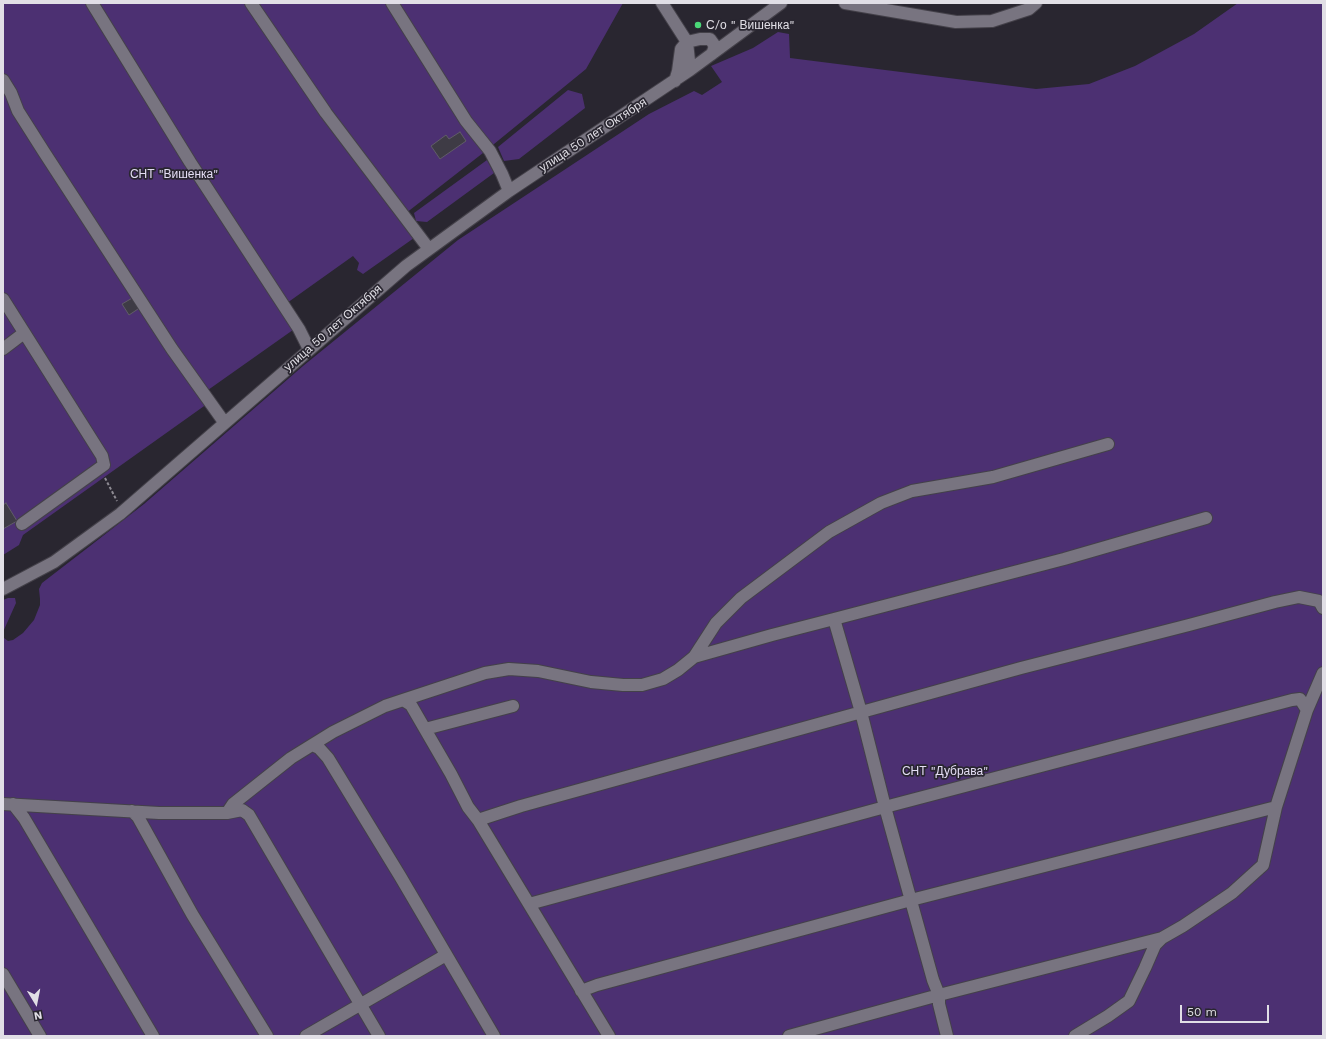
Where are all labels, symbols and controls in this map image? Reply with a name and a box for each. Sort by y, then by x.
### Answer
place label: С/о " Вишенка" [706,18,794,32]
marker: С/о " Вишенка" [693,20,703,30]
street label: улица 50 лет Октября [537,95,649,175]
park label: СНТ "Вишенка" [130,167,218,181]
street label: улица 50 лет Октября [281,282,385,374]
park label: СНТ "Дубрава" [902,764,988,778]
north arrow [16,983,56,1023]
scale bar [1182,997,1271,1023]
text: 50 m [1187,1005,1217,1019]
text: N [33,1008,43,1022]

